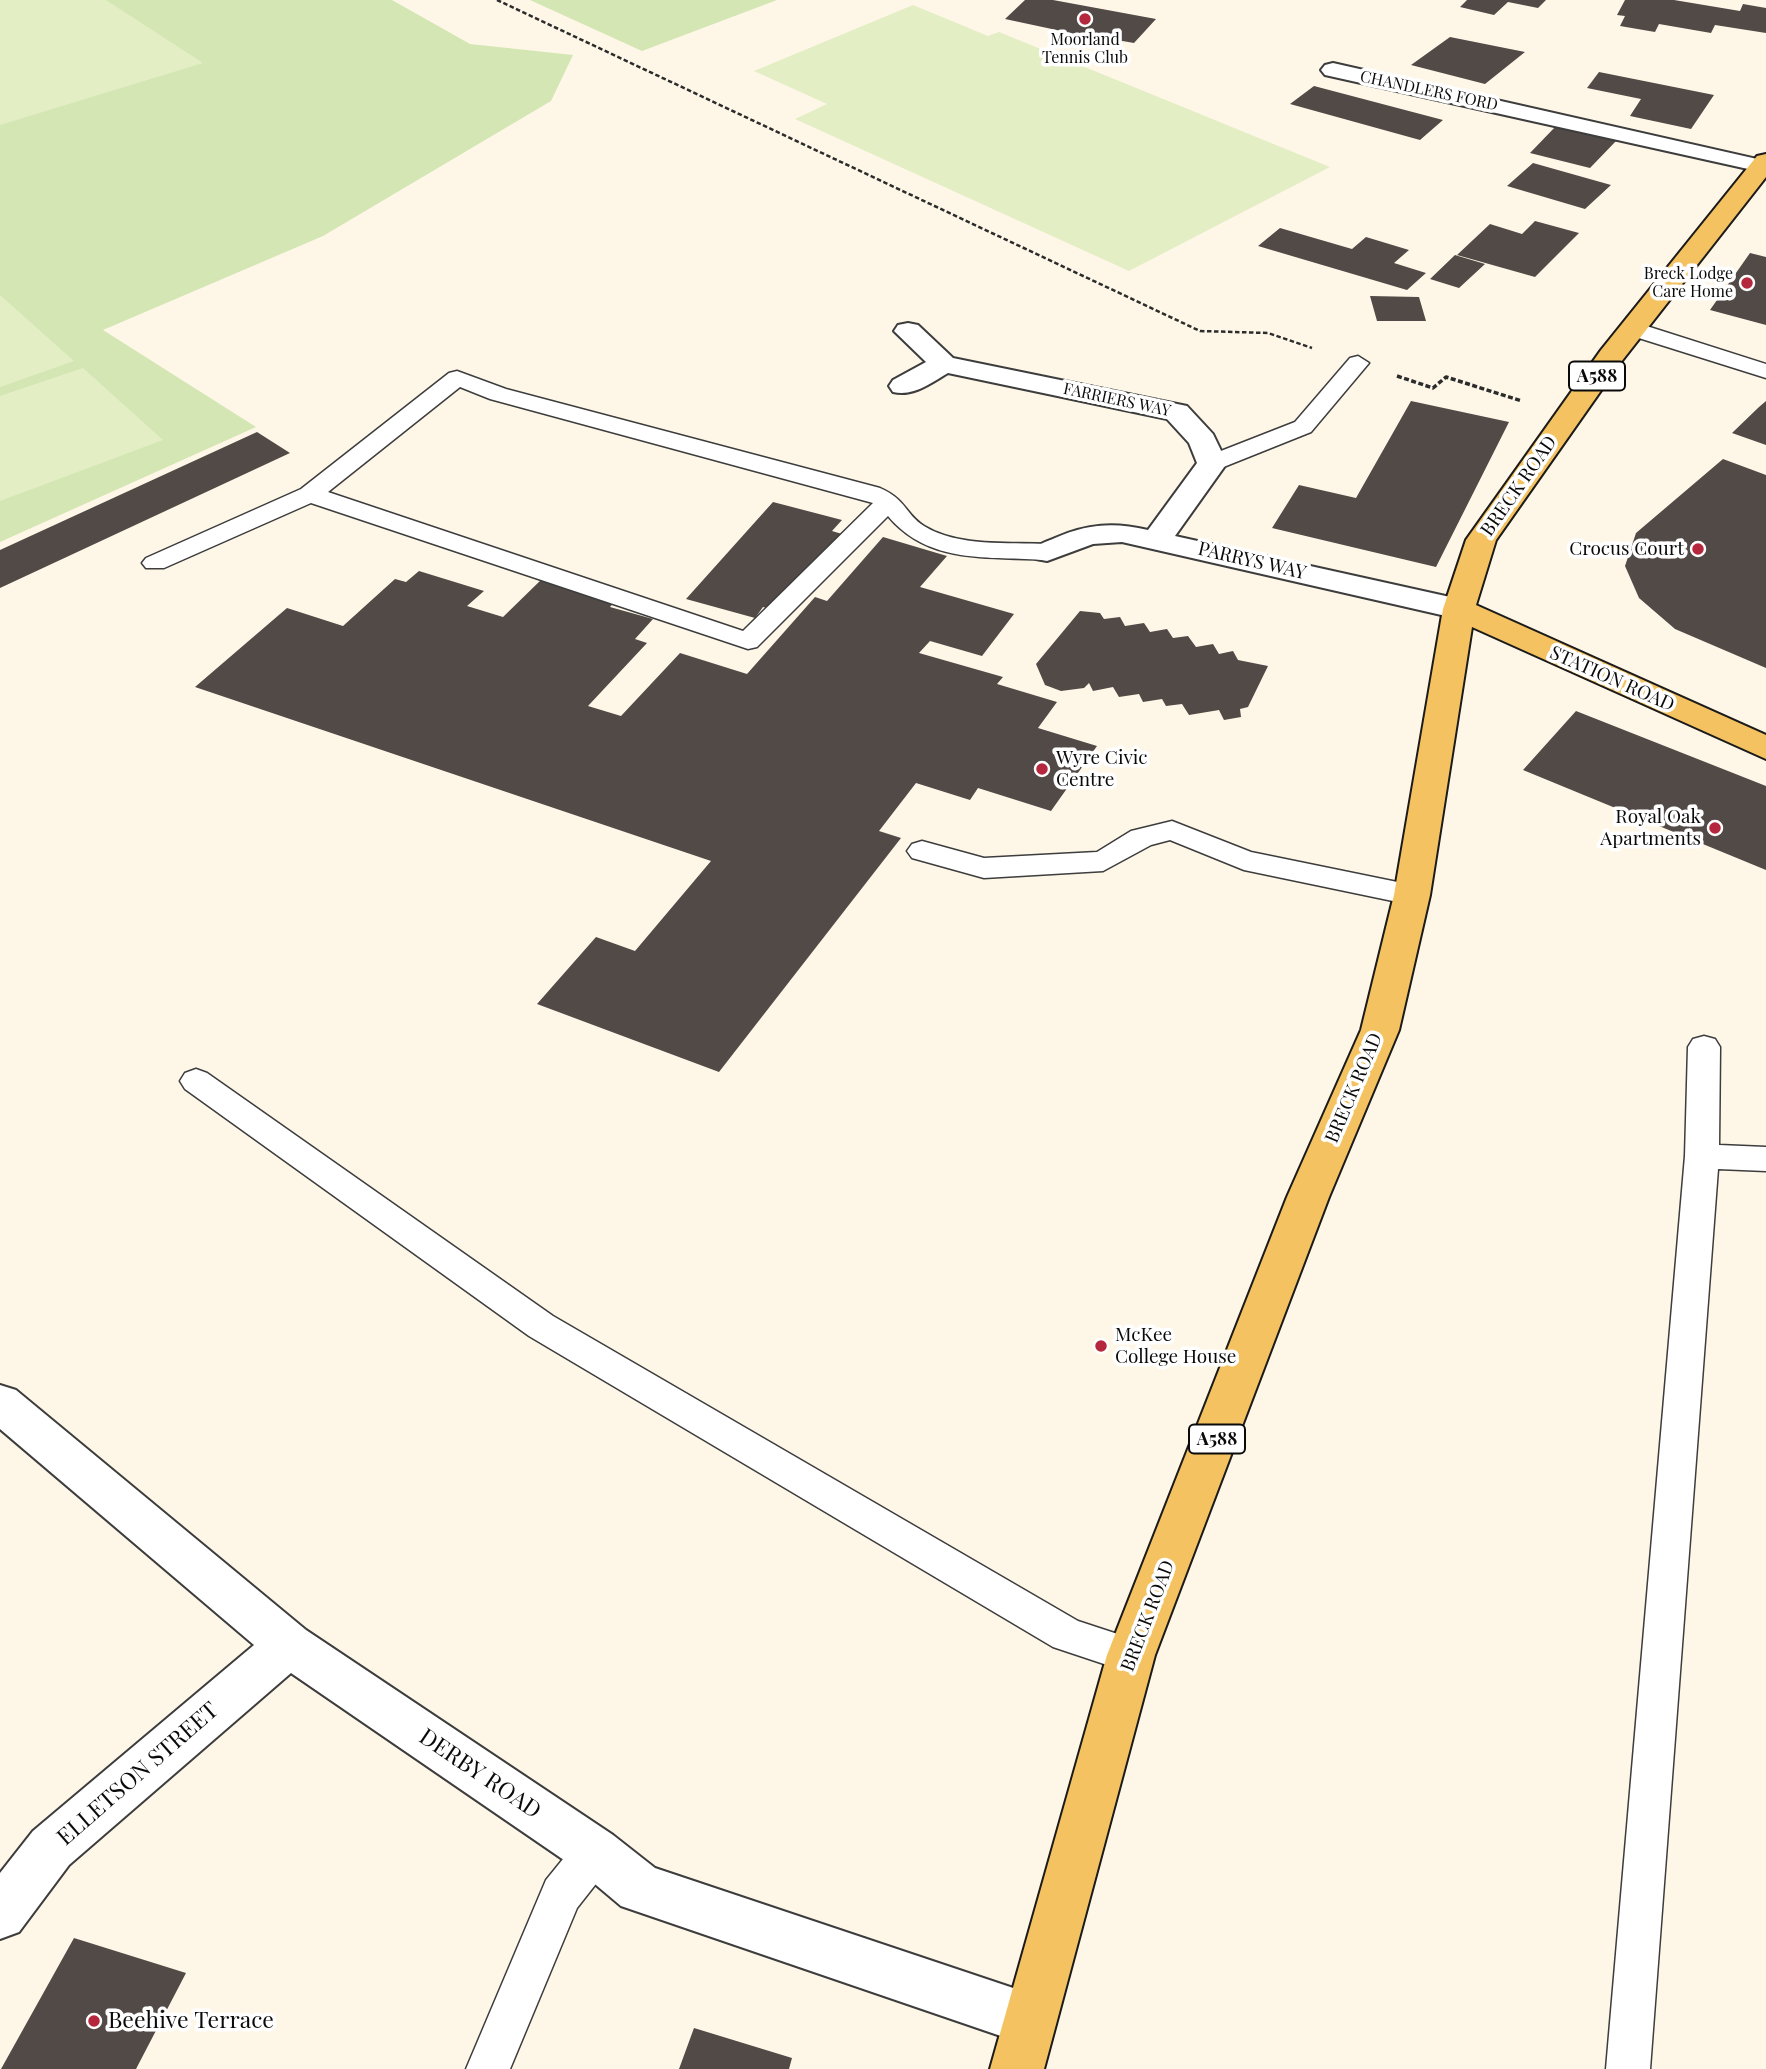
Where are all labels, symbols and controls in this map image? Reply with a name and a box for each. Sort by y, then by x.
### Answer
marker: Moorland Tennis Club [1077,11,1093,27]
place label: Moorland Tennis Club [1042,30,1128,68]
street label: CHANDLERS FORD [1358,67,1500,115]
place label: Breck Lodge Care Home [1644,264,1733,302]
marker: Breck Lodge Care Home [1739,275,1755,291]
road number: A588 [1569,362,1625,390]
street label: FARRIERS WAY [1062,379,1172,421]
street label: BRECK ROAD [1476,431,1562,541]
street label: PARRYS WAY [1196,537,1308,585]
place label: Crocus Court [1569,538,1684,560]
marker: Crocus Court [1690,541,1706,557]
street label: STATION ROAD [1546,641,1678,717]
place label: Wyre Civic Centre [1056,747,1148,791]
marker: Wyre Civic Centre [1034,761,1050,777]
place label: Royal Oak Apartments [1600,806,1701,850]
marker: Royal Oak Apartments [1707,820,1723,836]
street label: BRECK ROAD [1321,1030,1387,1146]
place label: McKee College House [1115,1324,1236,1368]
marker: McKee College House [1093,1338,1109,1354]
road number: A588 [1189,1424,1245,1454]
street label: BRECK ROAD [1116,1557,1180,1675]
street label: ELLETSON STREET [52,1697,224,1851]
street label: DERBY ROAD [414,1723,546,1825]
place label: Beehive Terrace [108,2007,274,2035]
marker: Beehive Terrace [86,2013,102,2029]

